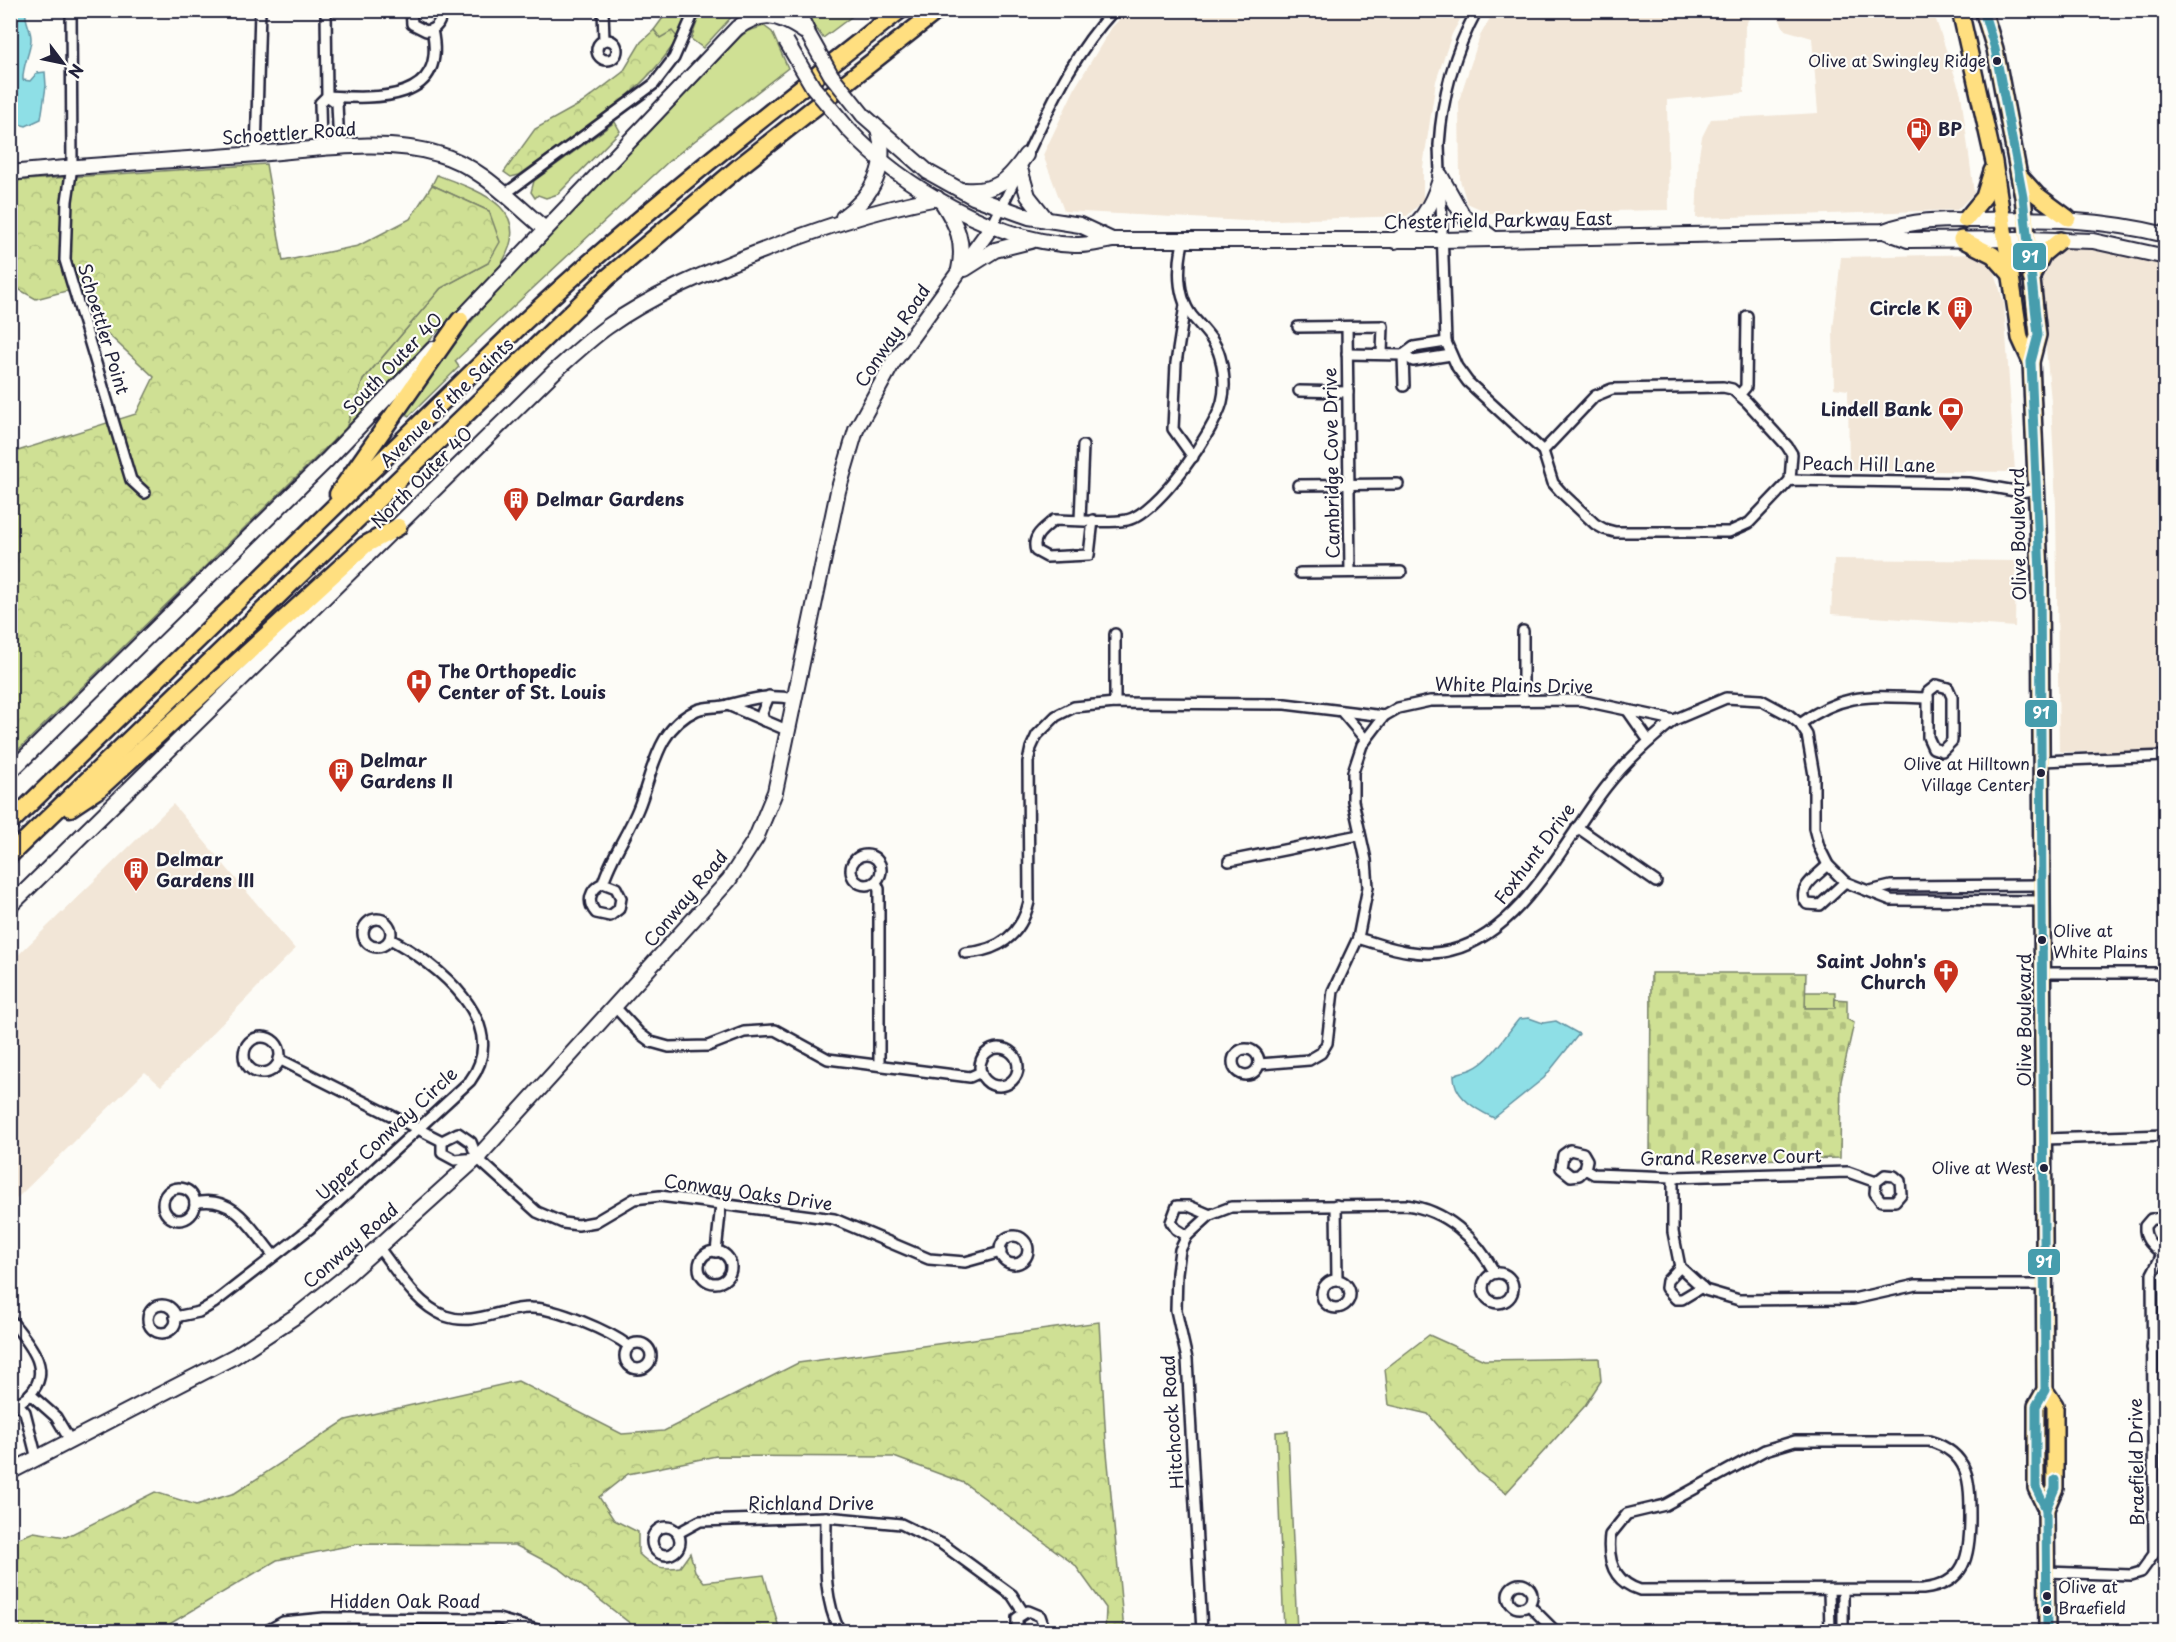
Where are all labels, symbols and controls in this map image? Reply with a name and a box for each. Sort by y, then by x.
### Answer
north arrow [33,33,93,93]
place label: Olive at Swingley Ridge [1808,48,1986,72]
marker: Olive at Swingley Ridge [1991,55,2003,67]
text: N [63,60,90,83]
street label: Schoettler Road [221,114,357,151]
fuel station icon: BP [1904,115,1934,153]
place label: BP [1938,115,1962,142]
street label: Chesterfield Parkway East [1383,204,1613,235]
line badge: 91 [2012,242,2047,271]
text: 91 [2021,244,2039,268]
street label: Schoettler Point [72,260,137,397]
street label: Conway Road [847,278,936,392]
place label: Circle K [1869,294,1940,321]
building icon: Circle K [1945,294,1975,332]
street label: South Outer 40 [336,306,448,420]
street label: Avenue of the Saints [373,331,519,473]
street label: Cambridge Cove Drive [1315,367,1346,559]
place label: Lindell Bank [1821,395,1932,422]
bank icon: Lindell Bank [1936,395,1966,433]
street label: North Outer 40 [364,420,478,534]
street label: Peach Hill Lane [1802,449,1936,478]
street label: Olive Boulevard [2003,467,2032,601]
building icon: Delmar Gardens [501,485,531,523]
place label: Delmar Gardens [536,485,685,512]
place label: The Orthopedic Center of St. Louis [438,657,606,705]
hospital icon: The Orthopedic Center of St. Louis [404,667,434,705]
street label: White Plains Drive [1435,670,1593,699]
line badge: 91 [2024,699,2058,728]
text: 91 [2032,700,2050,724]
place label: Delmar Gardens II [360,746,453,794]
place label: Olive at Hilltown Village Center [1903,751,2031,796]
building icon: Delmar Gardens II [326,756,356,794]
marker: Olive at Hilltown Village Center [2035,767,2047,779]
street label: Foxhunt Drive [1487,797,1581,909]
street label: Conway Road [636,844,733,952]
place label: Delmar Gardens III [156,845,254,893]
building icon: Delmar Gardens III [121,855,151,893]
place label: Olive at White Plains [2053,918,2148,963]
marker: Olive at White Plains [2036,934,2048,946]
place label: Saint John's Church [1816,947,1926,995]
street label: Olive Boulevard [2010,953,2037,1087]
church icon: Saint John's Church [1931,957,1961,995]
street label: Upper Conway Circle [309,1060,463,1206]
street label: Grand Reserve Court [1640,1141,1822,1172]
place label: Olive at West [1931,1155,2033,1179]
marker: Olive at West [2038,1162,2050,1174]
street label: Conway Oaks Drive [662,1166,834,1217]
street label: Conway Road [296,1196,404,1294]
line badge: 91 [2027,1248,2061,1276]
text: 91 [2035,1249,2053,1273]
street label: Hitchcock Road [1153,1354,1190,1490]
street label: Braefield Drive [2121,1398,2150,1526]
street label: Richland Drive [748,1489,874,1516]
place label: Olive at Braefield [2058,1574,2126,1619]
street label: Hidden Oak Road [330,1587,480,1614]
marker: Olive at Braefield [2041,1590,2053,1602]
unlabelled marker [2041,1604,2053,1616]

